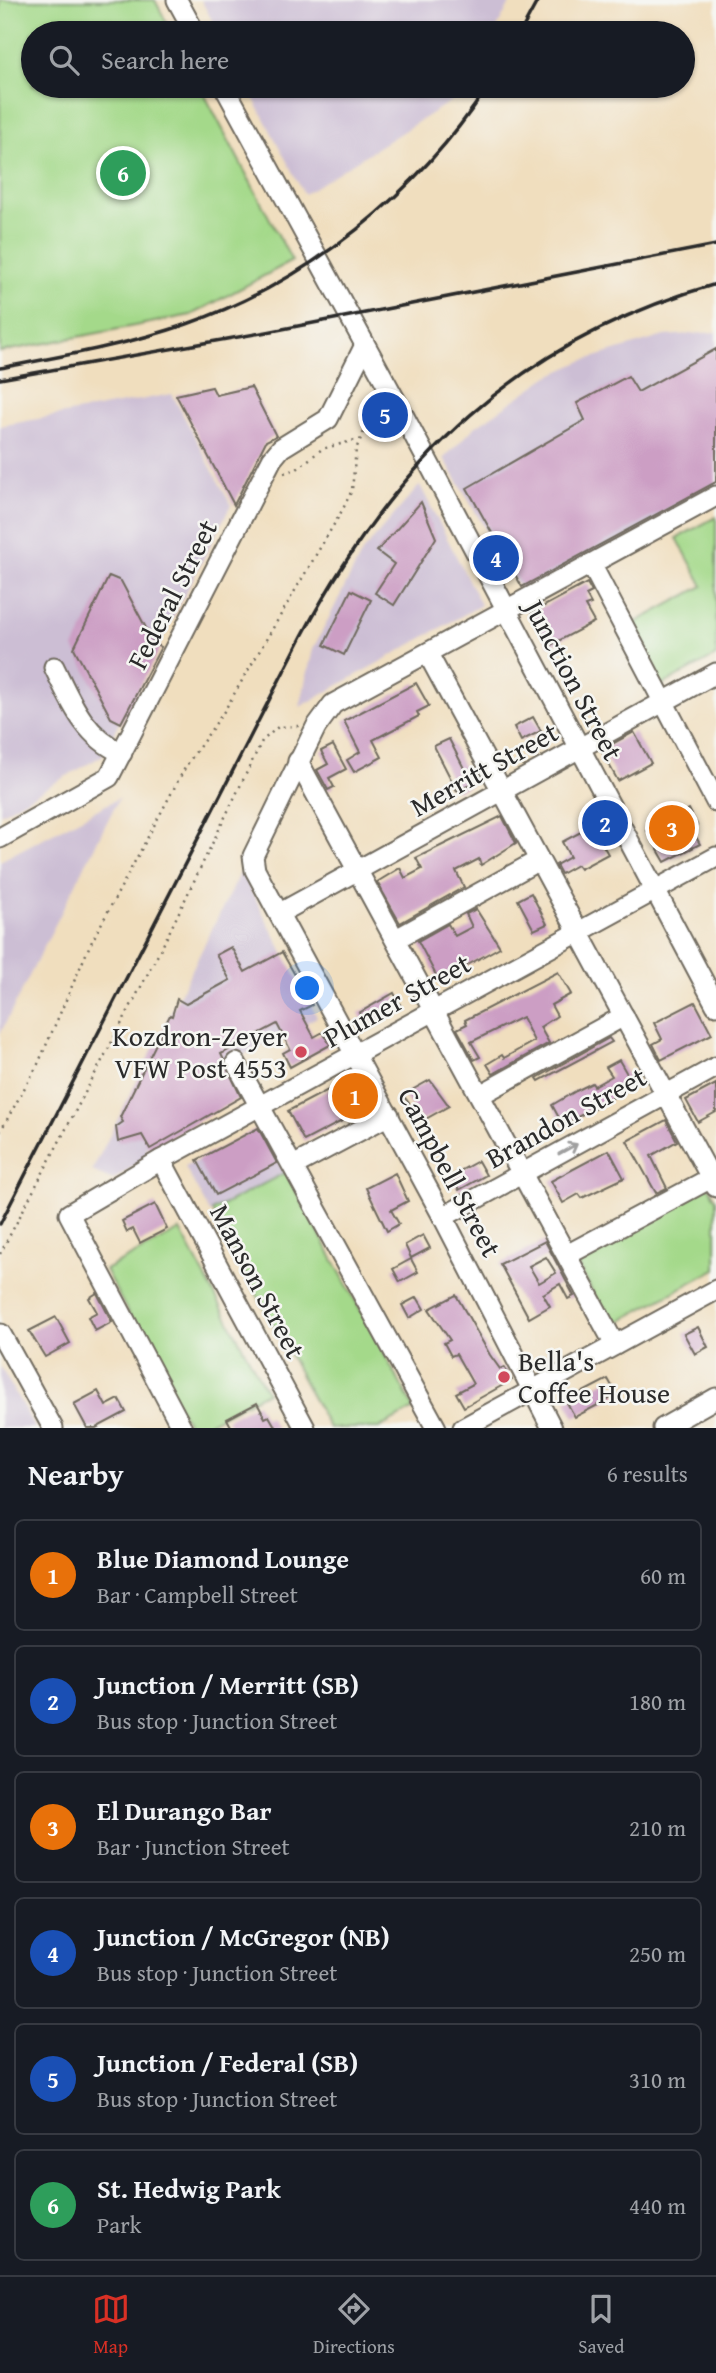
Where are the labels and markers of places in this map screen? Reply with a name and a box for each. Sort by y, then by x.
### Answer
pin: 6 [100,147,146,199]
pin: 5 [362,389,408,441]
pin: 4 [473,532,519,584]
pin: 2 [582,797,628,849]
pin: 3 [649,802,695,854]
place label: Kozdron-Zeyer VFW Post 4553 [112,1015,287,1088]
marker: Kozdron-Zeyer VFW Post 4553 [293,1044,309,1060]
pin: 1 [332,1070,378,1122]
place label: Bella's Coffee House [518,1340,670,1413]
marker: Bella's Coffee House [496,1369,512,1385]

